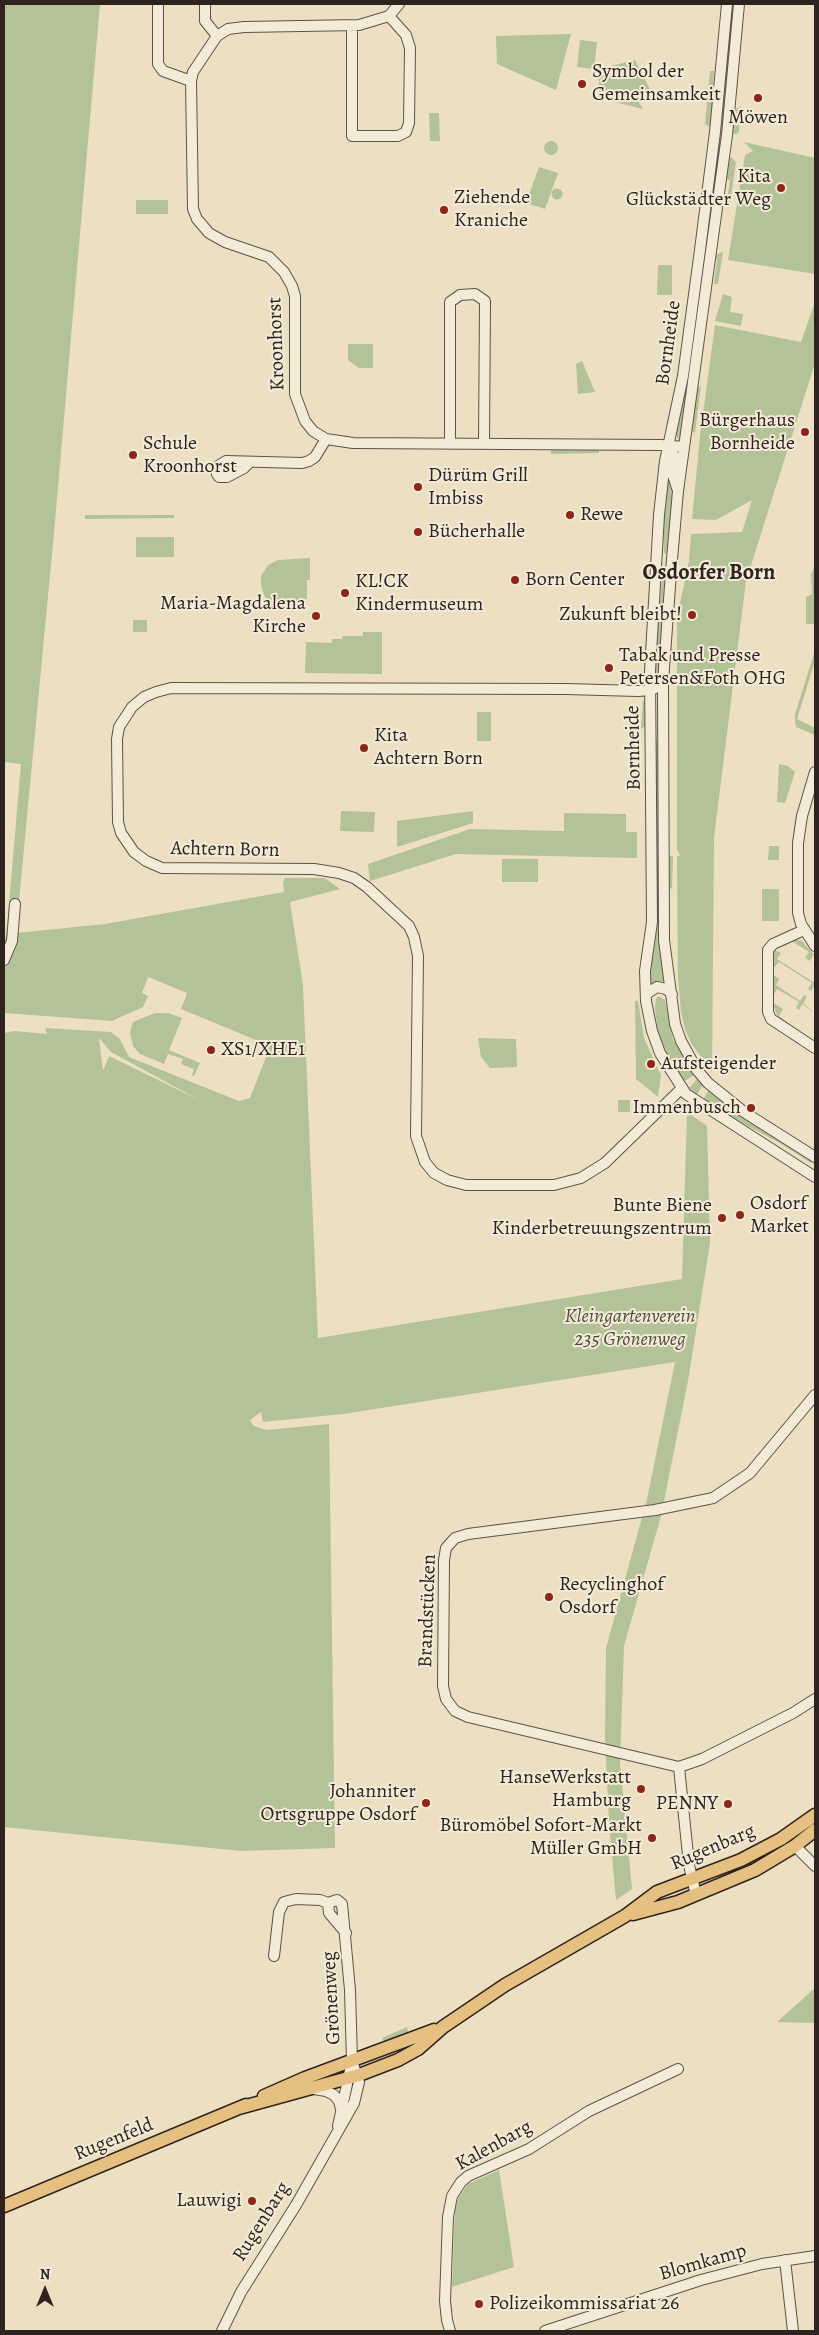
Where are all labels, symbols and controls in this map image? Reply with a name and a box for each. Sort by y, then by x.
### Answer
place label: Symbol der Gemeinsamkeit [592,60,721,107]
marker: Symbol der Gemeinsamkeit [576,78,588,90]
marker: Möwen [752,92,764,104]
place label: Möwen [728,106,788,130]
place label: Kita Glückstädter Weg [626,165,771,212]
marker: Kita Glückstädter Weg [775,182,787,194]
place label: Ziehende Kraniche [454,186,530,233]
marker: Ziehende Kraniche [438,204,450,216]
street label: Kroonhorst [263,297,291,391]
street label: Bornheide [651,299,687,387]
place label: Bürgerhaus Bornheide [699,409,795,456]
marker: Bürgerhaus Bornheide [799,426,811,438]
place label: Schule Kroonhorst [143,432,237,479]
marker: Schule Kroonhorst [127,449,139,461]
place label: Dürüm Grill Imbiss [428,464,528,511]
marker: Dürüm Grill Imbiss [412,481,424,493]
place label: Rewe [580,503,623,527]
marker: Rewe [564,509,576,521]
place label: Bücherhalle [428,520,525,544]
marker: Bücherhalle [412,526,424,538]
district label: Osdorfer Born [643,561,775,587]
place label: Born Center [525,568,625,592]
place label: KL!CK Kindermuseum [355,570,483,617]
marker: Born Center [509,574,521,586]
marker: KL!CK Kindermuseum [339,587,351,599]
place label: Maria-Magdalena Kirche [160,592,306,639]
place label: Zukunft bleibt! [559,603,682,627]
marker: Zukunft bleibt! [686,609,698,621]
marker: Maria-Magdalena Kirche [310,610,322,622]
place label: Tabak und Presse Petersen&Foth OHG [619,644,786,691]
marker: Tabak und Presse Petersen&Foth OHG [603,662,615,674]
street label: Bornheide [621,705,647,791]
place label: Kita Achtern Born [374,724,483,771]
marker: Kita Achtern Born [358,742,370,754]
street label: Achtern Born [170,837,280,863]
place label: XS1/XHE1 [221,1038,305,1062]
marker: XS1/XHE1 [205,1044,217,1056]
place label: Aufsteigender [661,1052,776,1076]
marker: Aufsteigender [645,1058,657,1070]
place label: Immenbusch [633,1096,741,1120]
marker: Immenbusch [745,1102,757,1114]
place label: Osdorf Market [750,1192,809,1239]
place label: Bunte Biene Kinderbetreuungszentrum [492,1194,712,1241]
marker: Osdorf Market [734,1209,746,1221]
marker: Bunte Biene Kinderbetreuungszentrum [716,1212,728,1224]
park label: Kleingartenverein 235 Grönenweg [564,1305,696,1352]
street label: Brandstücken [414,1554,442,1668]
place label: Recyclinghof Osdorf [559,1573,664,1620]
marker: Recyclinghof Osdorf [543,1591,555,1603]
place label: HanseWerkstatt Hamburg [499,1766,631,1813]
place label: Johanniter Ortsgruppe Osdorf [260,1780,416,1827]
marker: HanseWerkstatt Hamburg [635,1783,647,1795]
place label: PENNY [656,1792,718,1816]
marker: Johanniter Ortsgruppe Osdorf [420,1797,432,1809]
marker: PENNY [722,1798,734,1810]
place label: Büromöbel Sofort-Markt Müller GmbH [439,1814,642,1861]
street label: Rugenbarg [667,1819,759,1877]
marker: Büromöbel Sofort-Markt Müller GmbH [646,1832,658,1844]
street label: Grönenweg [318,1951,346,2045]
street label: Rugenfeld [71,2113,157,2167]
street label: Kalenbarg [452,2115,536,2177]
street label: Rugenbarg [228,2178,296,2266]
place label: Lauwigi [176,2189,242,2213]
marker: Lauwigi [246,2195,258,2207]
street label: Blomkamp [657,2239,749,2287]
north arrow [20,2265,70,2315]
text: N [40,2265,50,2284]
place label: Polizeikommissariat 26 [489,2292,679,2316]
marker: Polizeikommissariat 26 [473,2298,485,2310]

